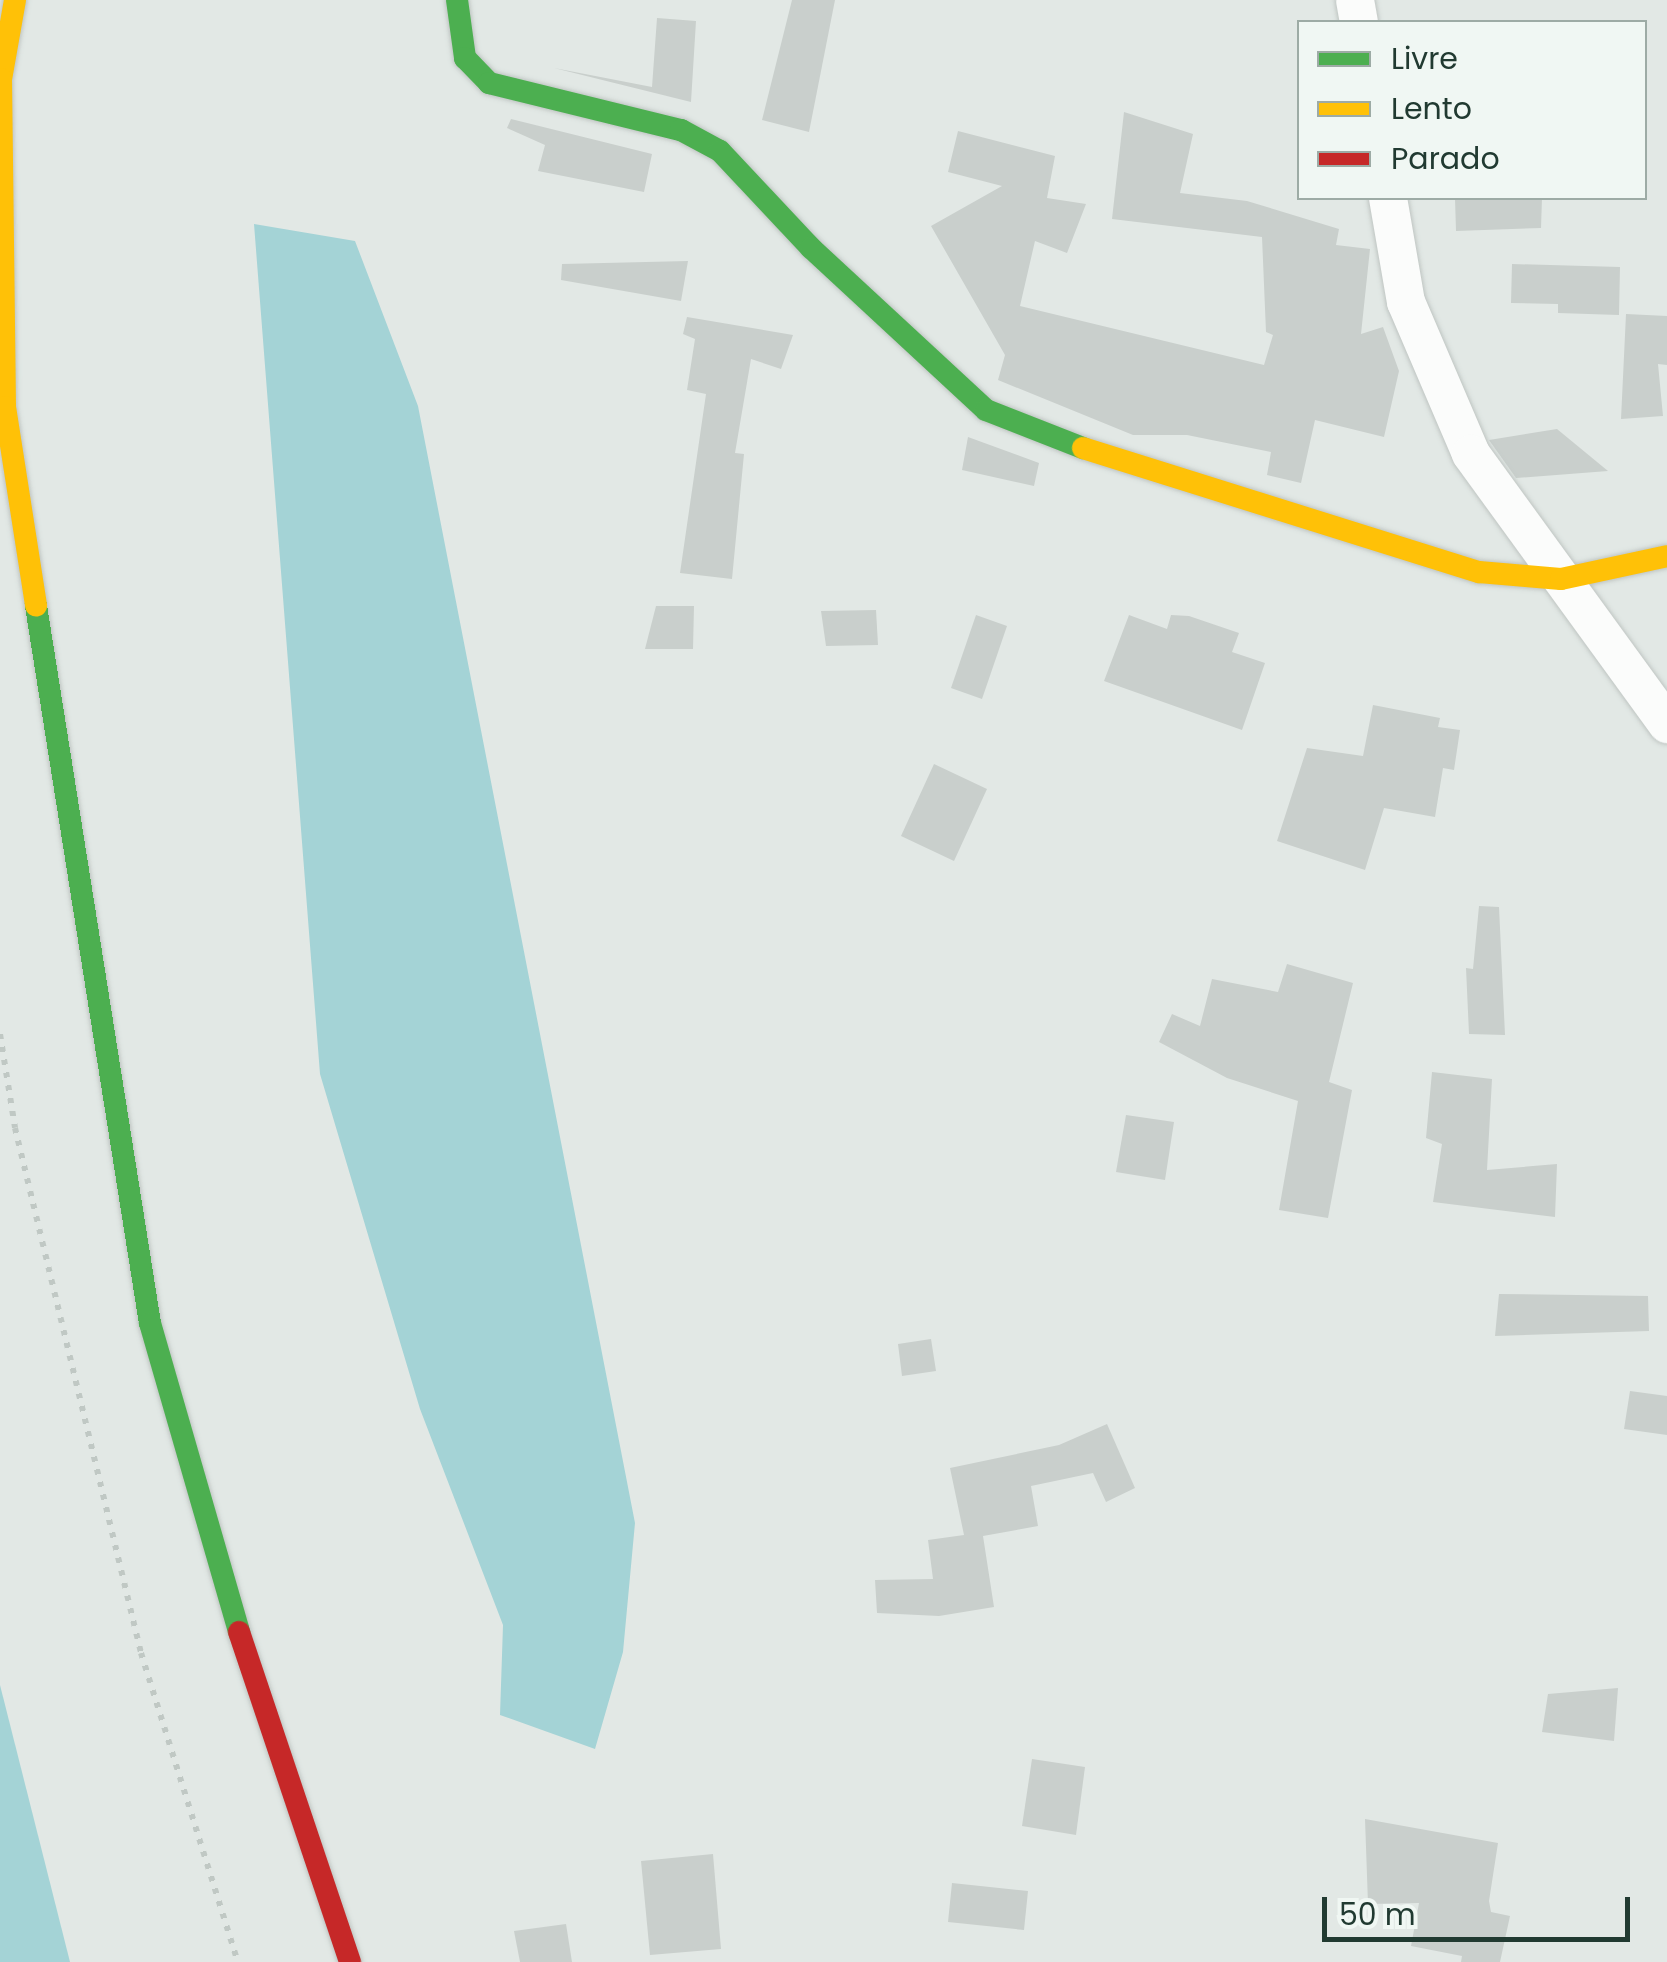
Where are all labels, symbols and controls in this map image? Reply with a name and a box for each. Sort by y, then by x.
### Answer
legend [1297,20,1647,200]
text: Livre [1391,37,1458,80]
text: Lento [1391,87,1472,130]
text: Parado [1391,137,1500,180]
scale bar [1327,1877,1634,1939]
text: 50 m [1339,1893,1416,1936]

